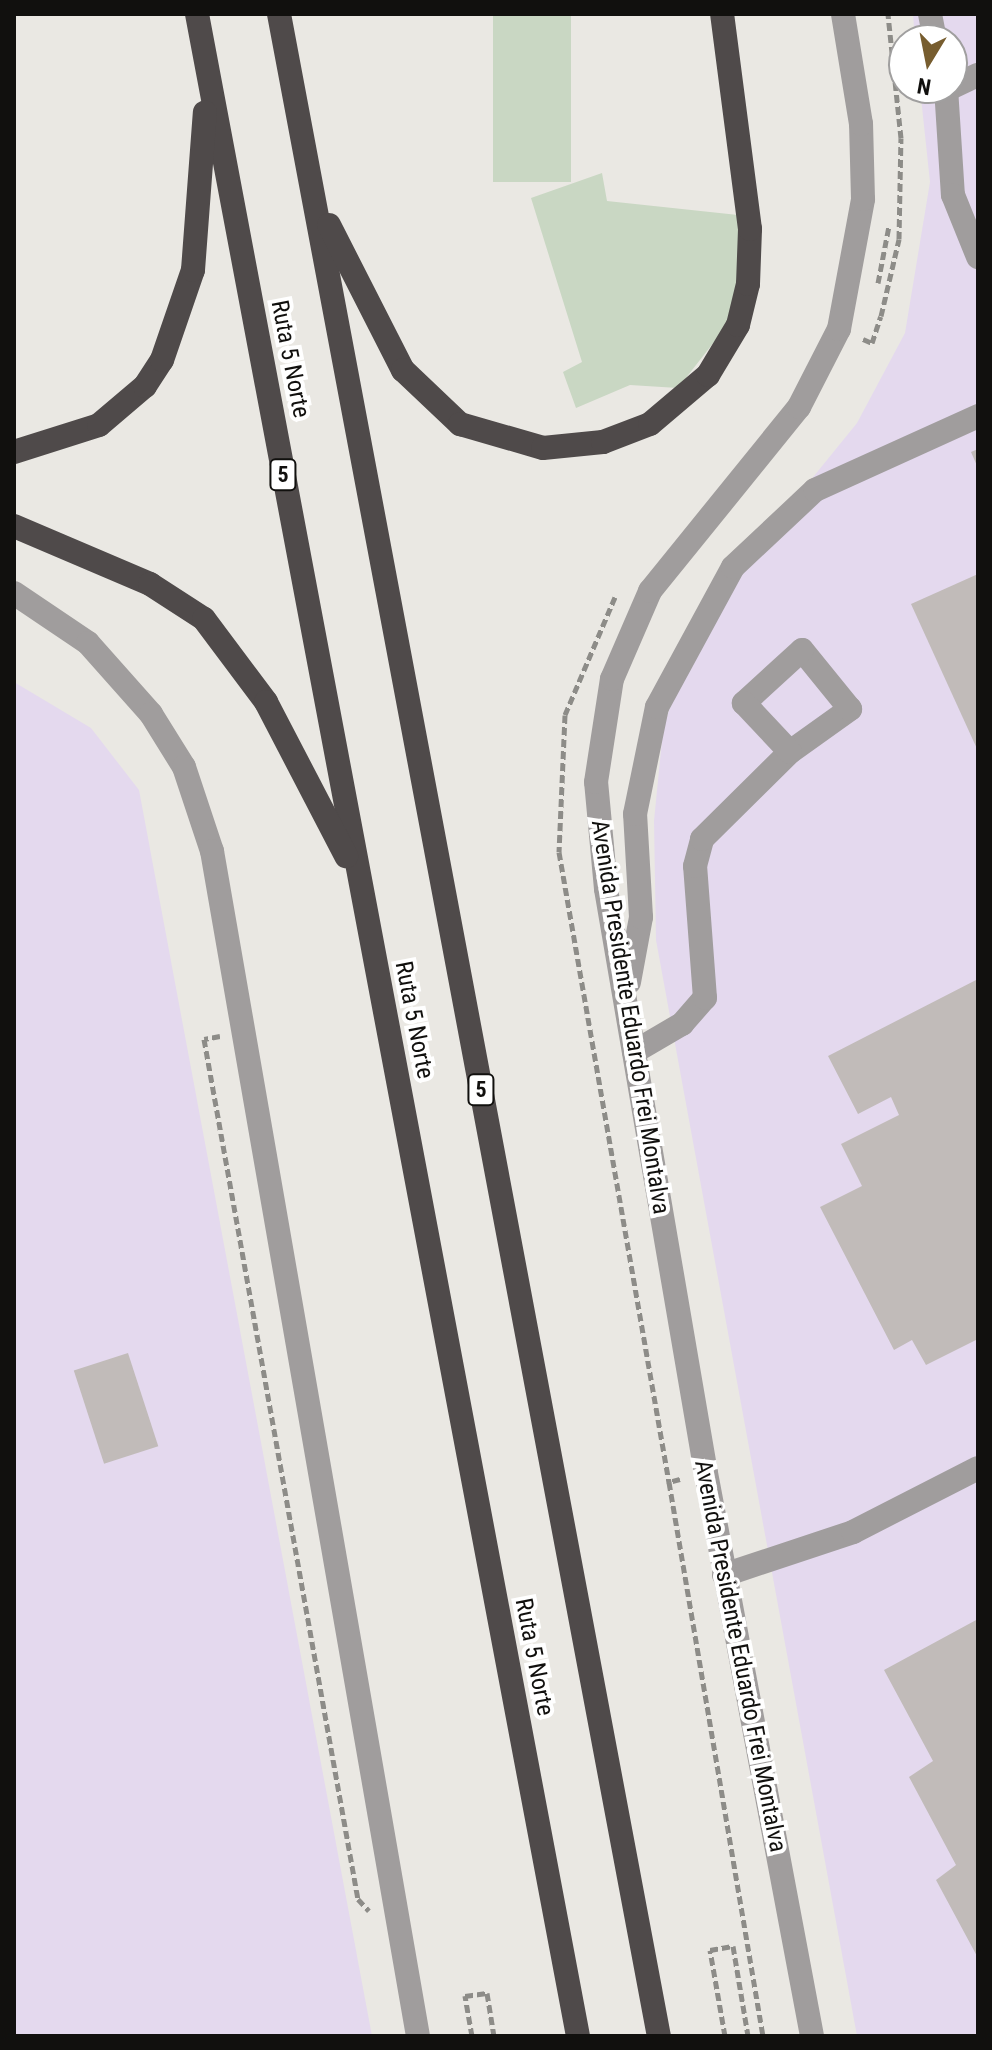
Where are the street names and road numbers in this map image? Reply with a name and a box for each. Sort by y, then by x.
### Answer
street label: Ruta 5 Norte [265,298,315,420]
road number: 5 [269,457,297,493]
street label: Avenida Presidente Eduardo Frei Montalva [585,818,675,1216]
street label: Ruta 5 Norte [389,959,439,1081]
road number: 5 [467,1072,495,1108]
street label: Avenida Presidente Eduardo Frei Montalva [688,1458,792,1854]
street label: Ruta 5 Norte [509,1596,559,1718]

